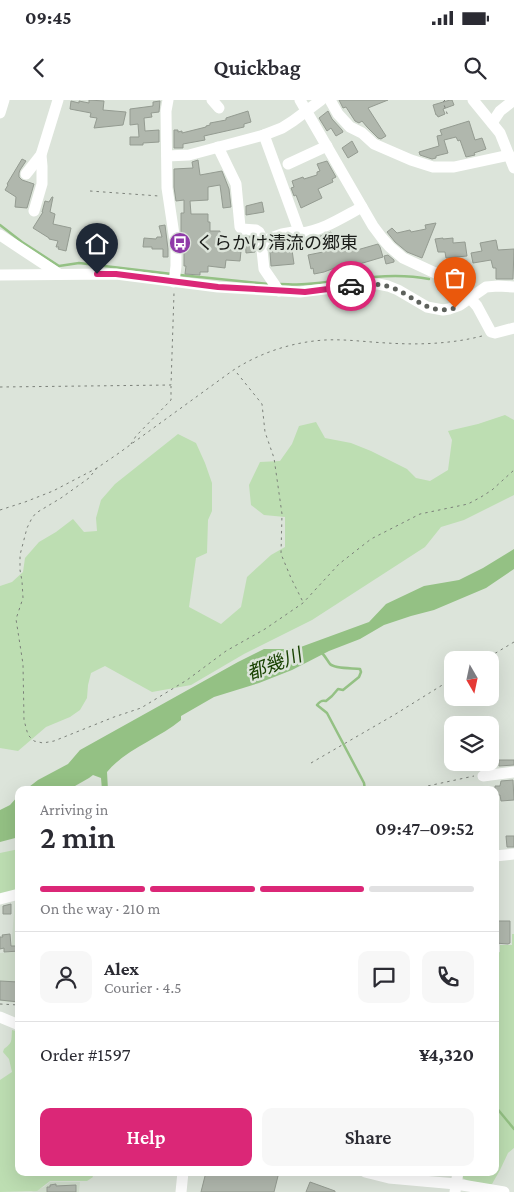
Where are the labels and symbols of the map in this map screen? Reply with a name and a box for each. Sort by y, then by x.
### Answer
pin [76,223,118,274]
bus stop icon: くらかけ清流の郷東 [168,231,192,255]
place label: くらかけ清流の郷東 [196,233,358,253]
pin [434,257,476,308]
courier [326,261,376,311]
water label: 都幾川 [244,643,306,684]
north arrow [444,651,499,706]

